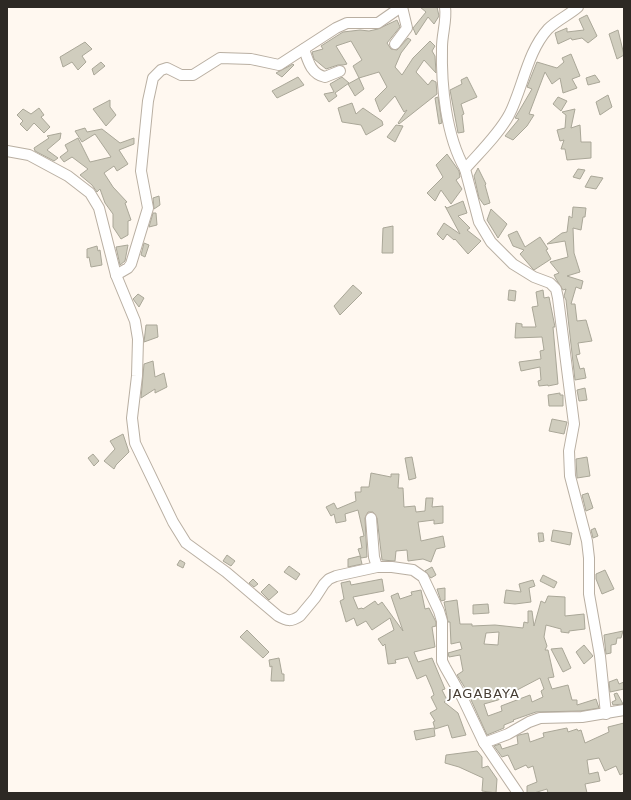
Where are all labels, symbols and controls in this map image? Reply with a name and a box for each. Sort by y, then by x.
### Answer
district label: JAGABAYA [447,686,520,701]

